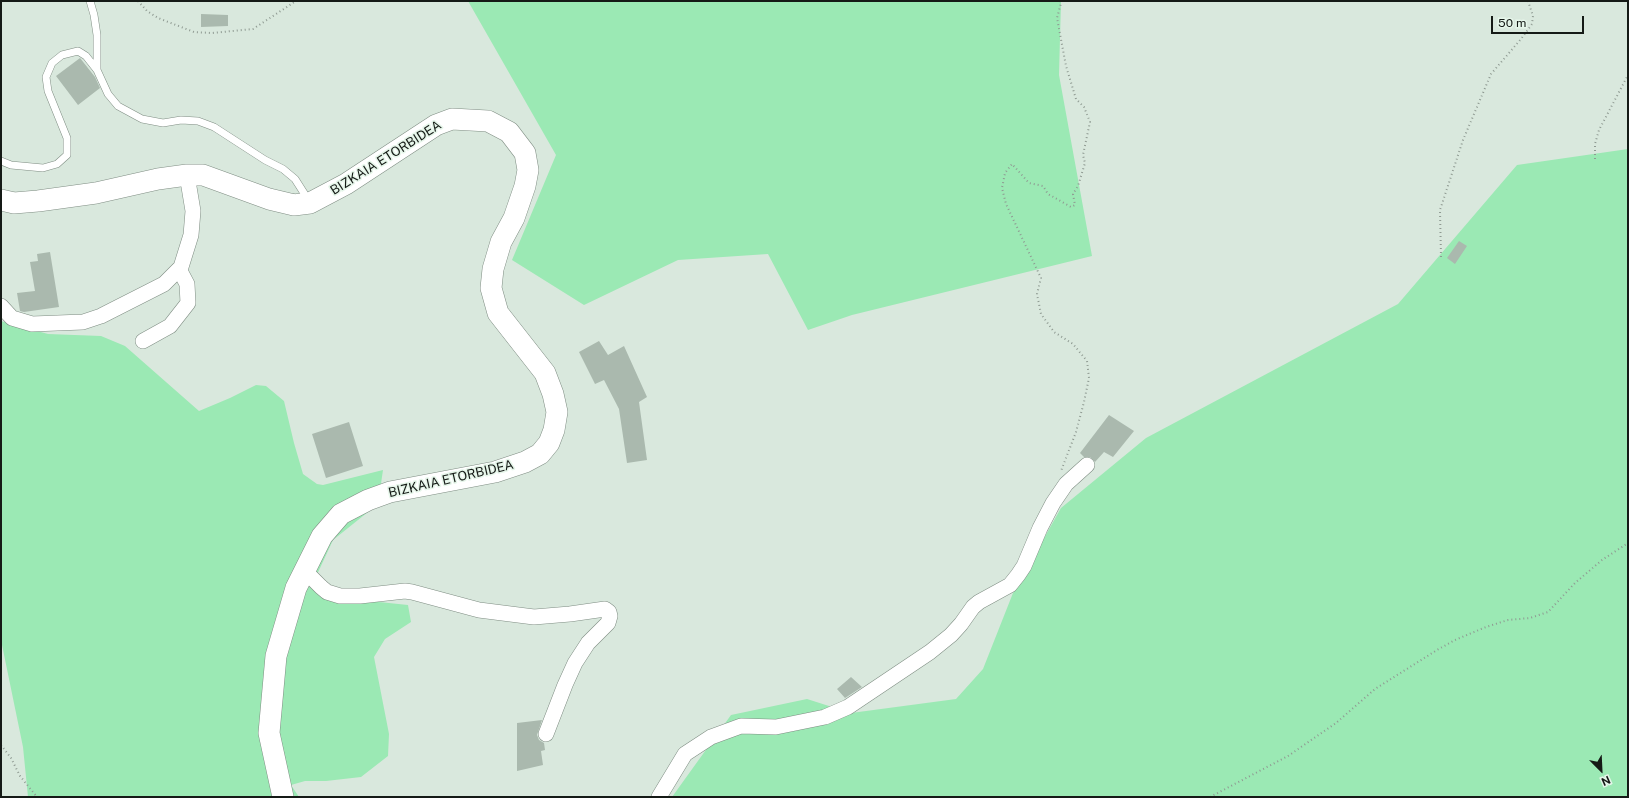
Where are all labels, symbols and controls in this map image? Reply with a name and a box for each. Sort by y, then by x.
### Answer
scale bar [1493,8,1586,34]
text: 50 m [1498,16,1526,30]
street label: BIZKAIA ETORBIDEA [328,117,444,199]
street label: BIZKAIA ETORBIDEA [387,457,515,501]
north arrow [1581,750,1621,790]
text: N [1600,774,1612,788]

